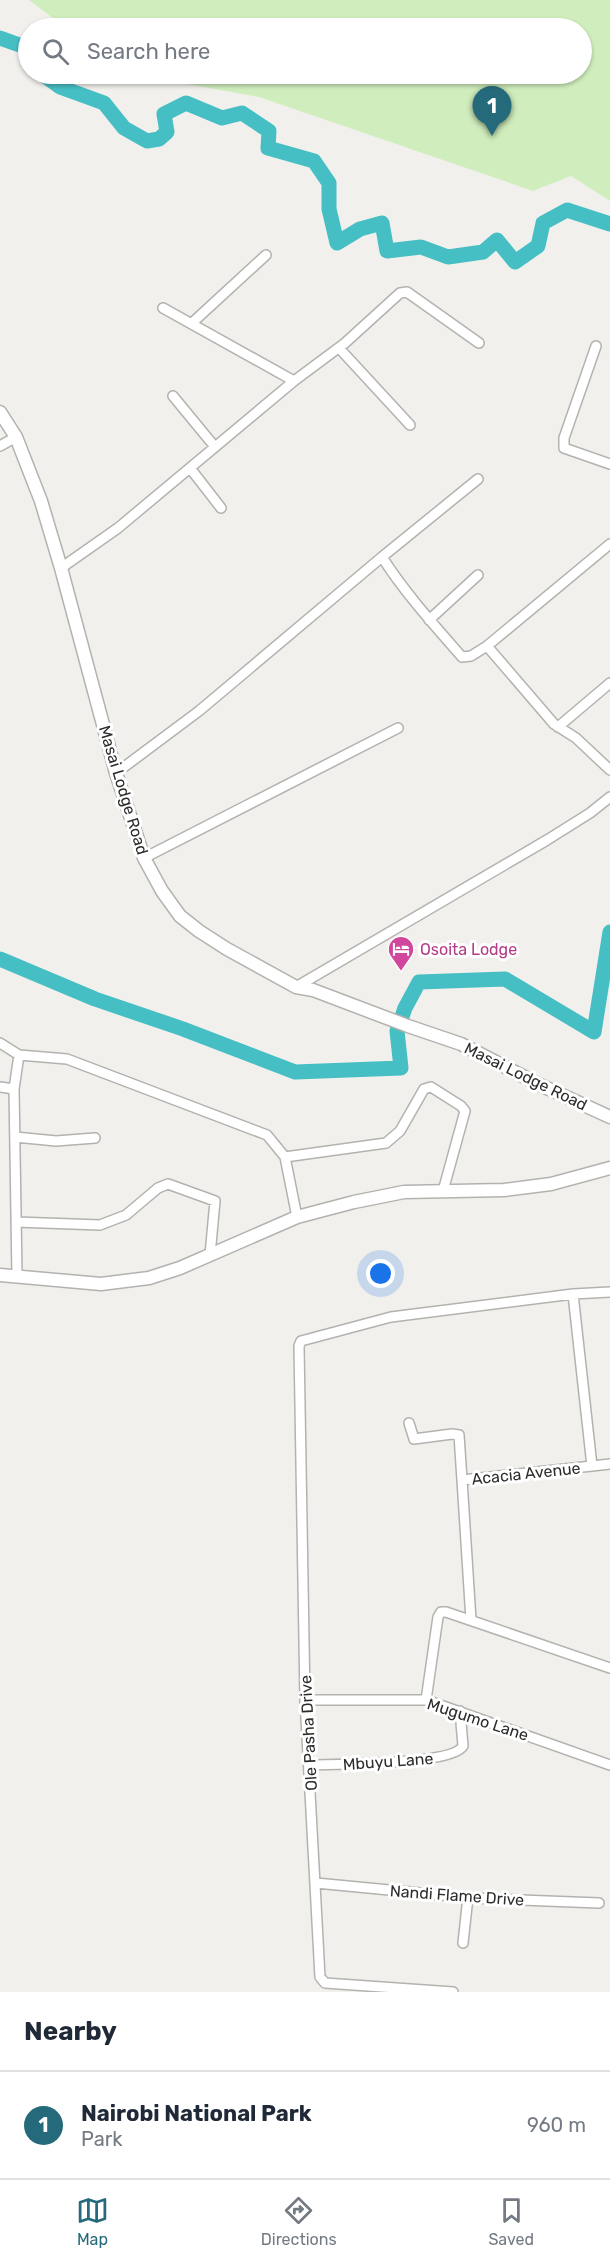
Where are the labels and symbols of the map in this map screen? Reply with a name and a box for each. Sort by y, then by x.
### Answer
pin: 1 [472,86,512,136]
street label: Masai Lodge Road [95,723,152,857]
hotel icon: Osoita Lodge [386,934,416,972]
place label: Osoita Lodge [420,940,517,959]
street label: Masai Lodge Road [461,1038,590,1114]
your location [366,1259,395,1288]
street label: Acacia Avenue [471,1458,581,1489]
street label: Ole Pasha Drive [296,1675,321,1791]
street label: Mugumo Lane [425,1694,531,1745]
street label: Mbuyu Lane [342,1749,434,1774]
street label: Nandi Flame Drive [389,1881,525,1910]

